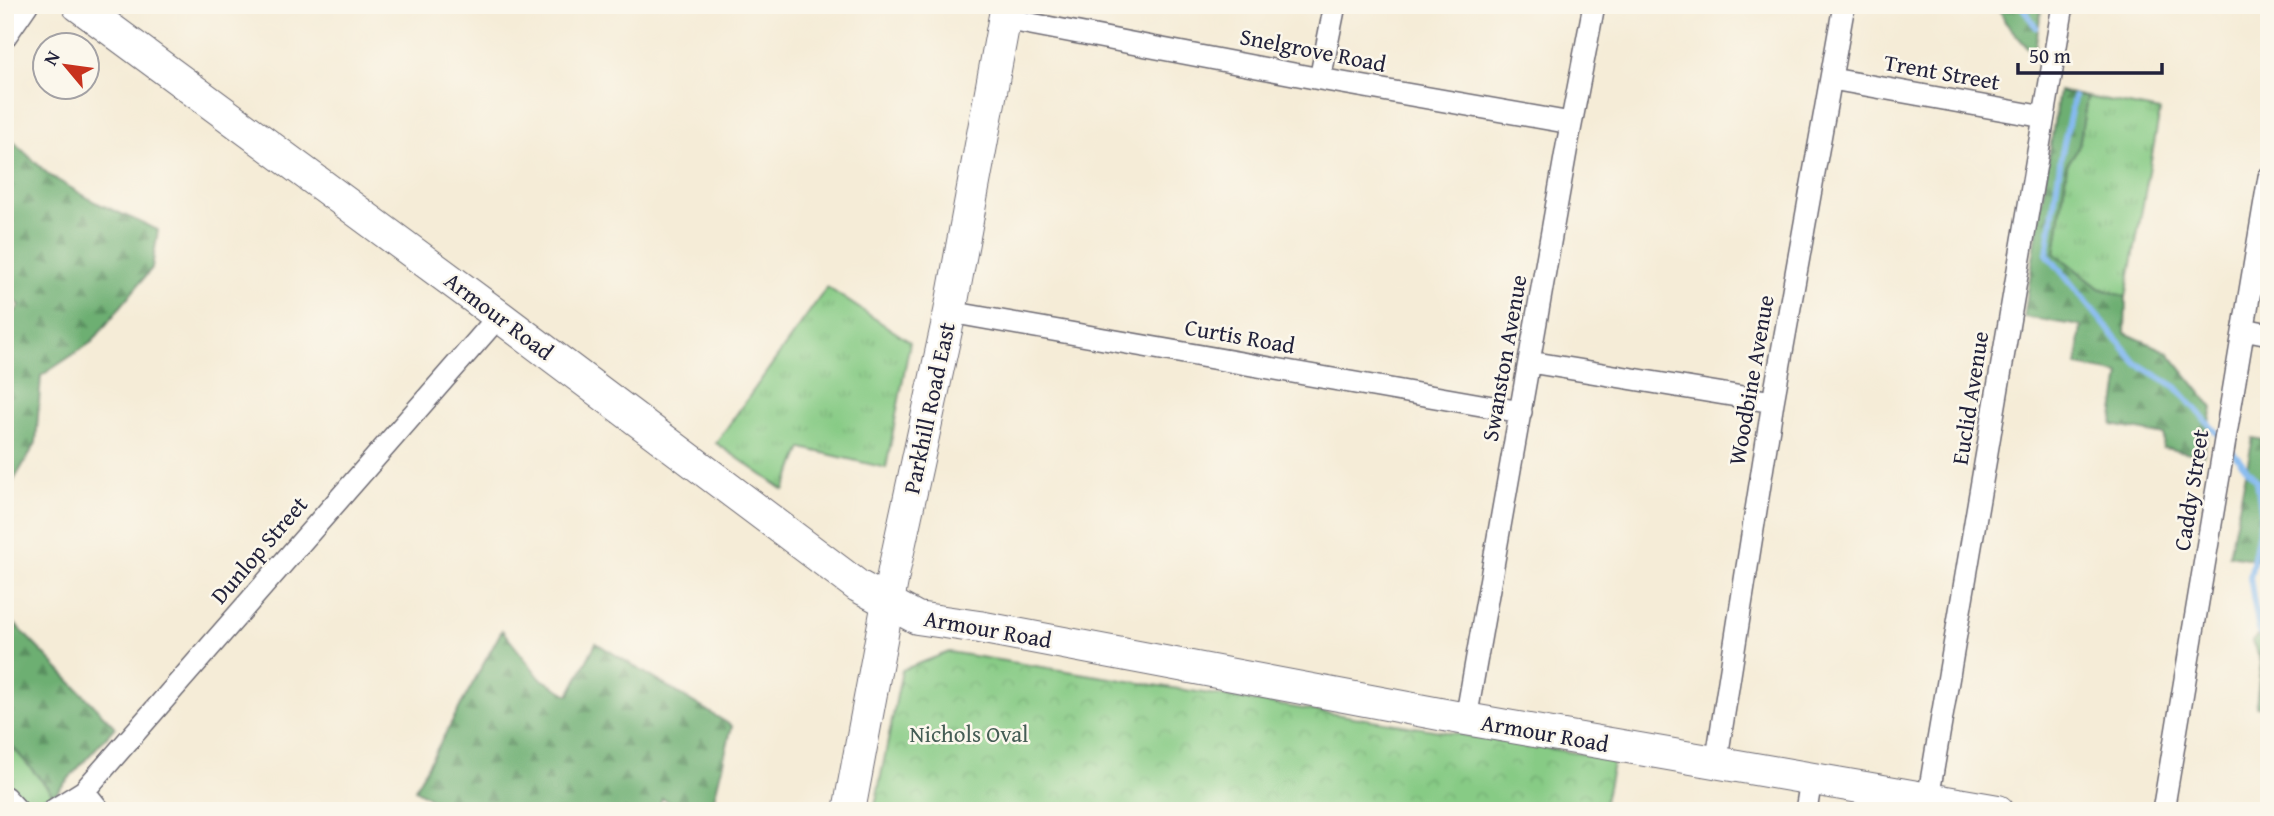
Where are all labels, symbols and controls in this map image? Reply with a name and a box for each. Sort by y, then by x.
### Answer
street label: Snelgrove Road [1237,19,1390,80]
north arrow [32,32,102,102]
scale bar [2018,32,2162,76]
text: 50 m [2029,40,2071,71]
text: N [36,45,67,70]
street label: Trent Street [1882,45,2003,98]
street label: Armour Road [438,264,561,368]
street label: Swanston Avenue [1473,272,1534,444]
street label: Woodbine Avenue [1719,292,1782,468]
street label: Curtis Road [1182,310,1298,362]
street label: Parkhill Road East [894,319,963,497]
street label: Euclid Avenue [1943,329,1996,467]
street label: Caddy Street [2165,427,2216,553]
street label: Dunlop Street [202,489,315,611]
street label: Armour Road [922,601,1055,656]
street label: Armour Road [1479,705,1612,760]
park label: Nichols Oval [910,717,1028,750]

